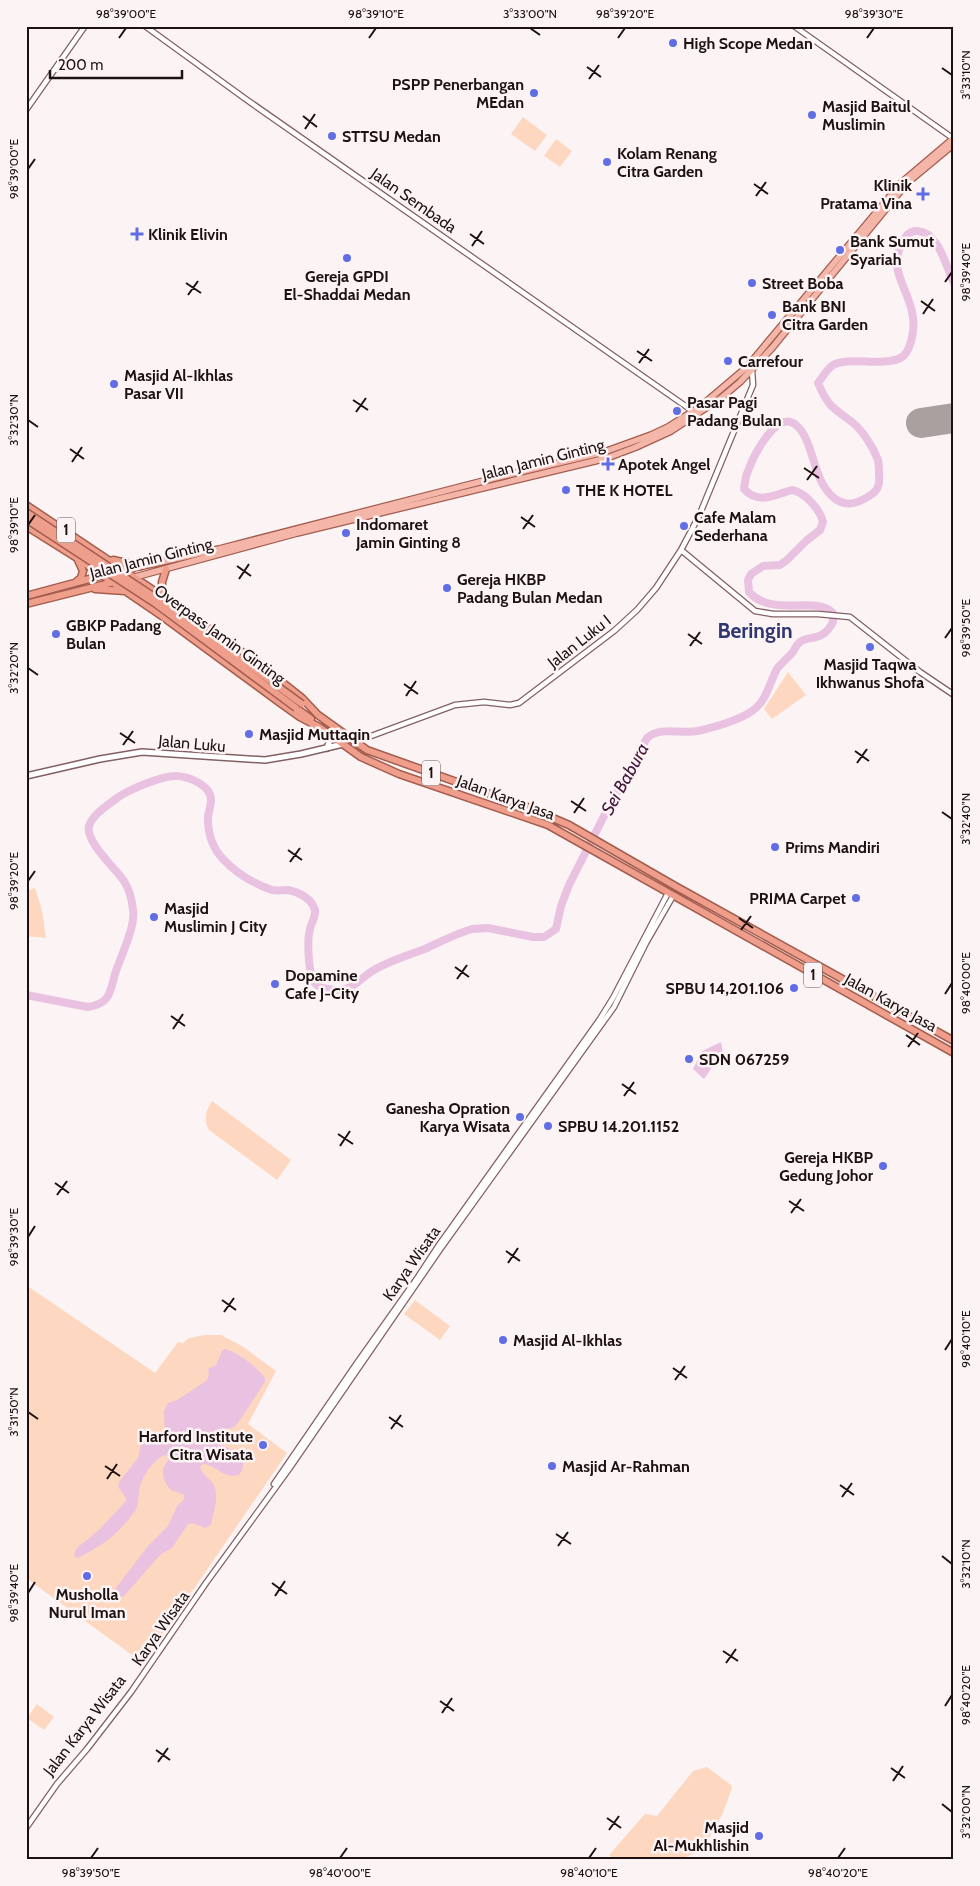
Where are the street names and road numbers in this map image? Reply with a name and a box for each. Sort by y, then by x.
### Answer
street label: Jalan Sembada [366,163,460,237]
street label: Jalan Jamin Ginting [479,435,607,484]
road number: 1 [57,518,75,542]
street label: Jalan Jamin Ginting [87,534,215,583]
street label: Overpass Jamin Ginting [151,581,290,689]
street label: Jalan Luku I [543,611,615,673]
street label: Jalan Luku [157,731,226,756]
road number: 1 [422,760,440,786]
street label: Jalan Karya Jasa [453,771,558,824]
road number: 1 [804,962,822,988]
street label: Jalan Karya Jasa [840,969,940,1036]
street label: Karya Wisata [379,1222,444,1304]
street label: Karya Wisata [128,1587,193,1669]
street label: Jalan Karya Wisata [39,1671,130,1780]

